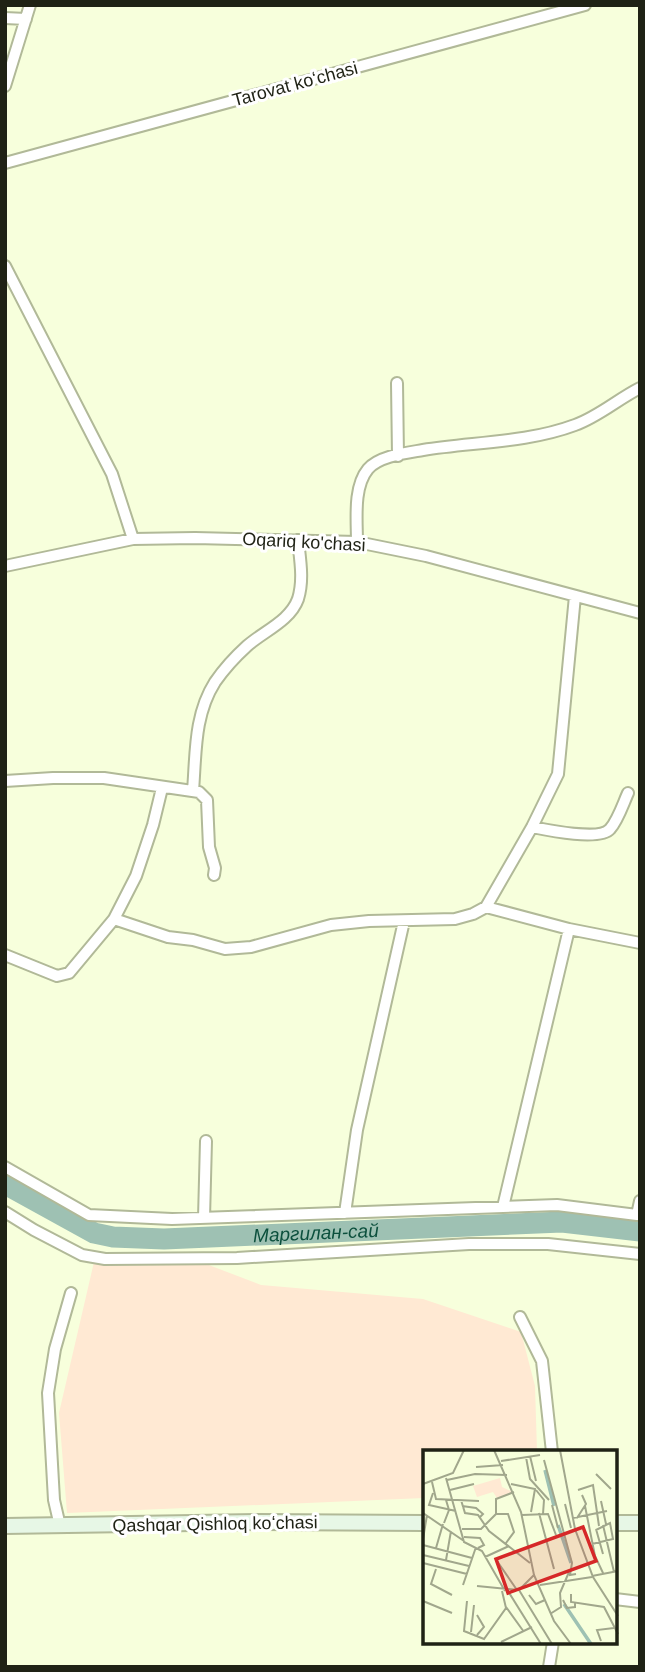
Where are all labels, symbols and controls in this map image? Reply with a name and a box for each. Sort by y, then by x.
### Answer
street label: Tarovat koʻchasi [230,58,360,110]
street label: Oqariq ko'chasi [242,529,366,555]
water label: Маргилан-сай [252,1220,380,1246]
inset map [423,1450,617,1644]
street label: Qashqar Qishloq koʻchasi [112,1512,318,1536]

